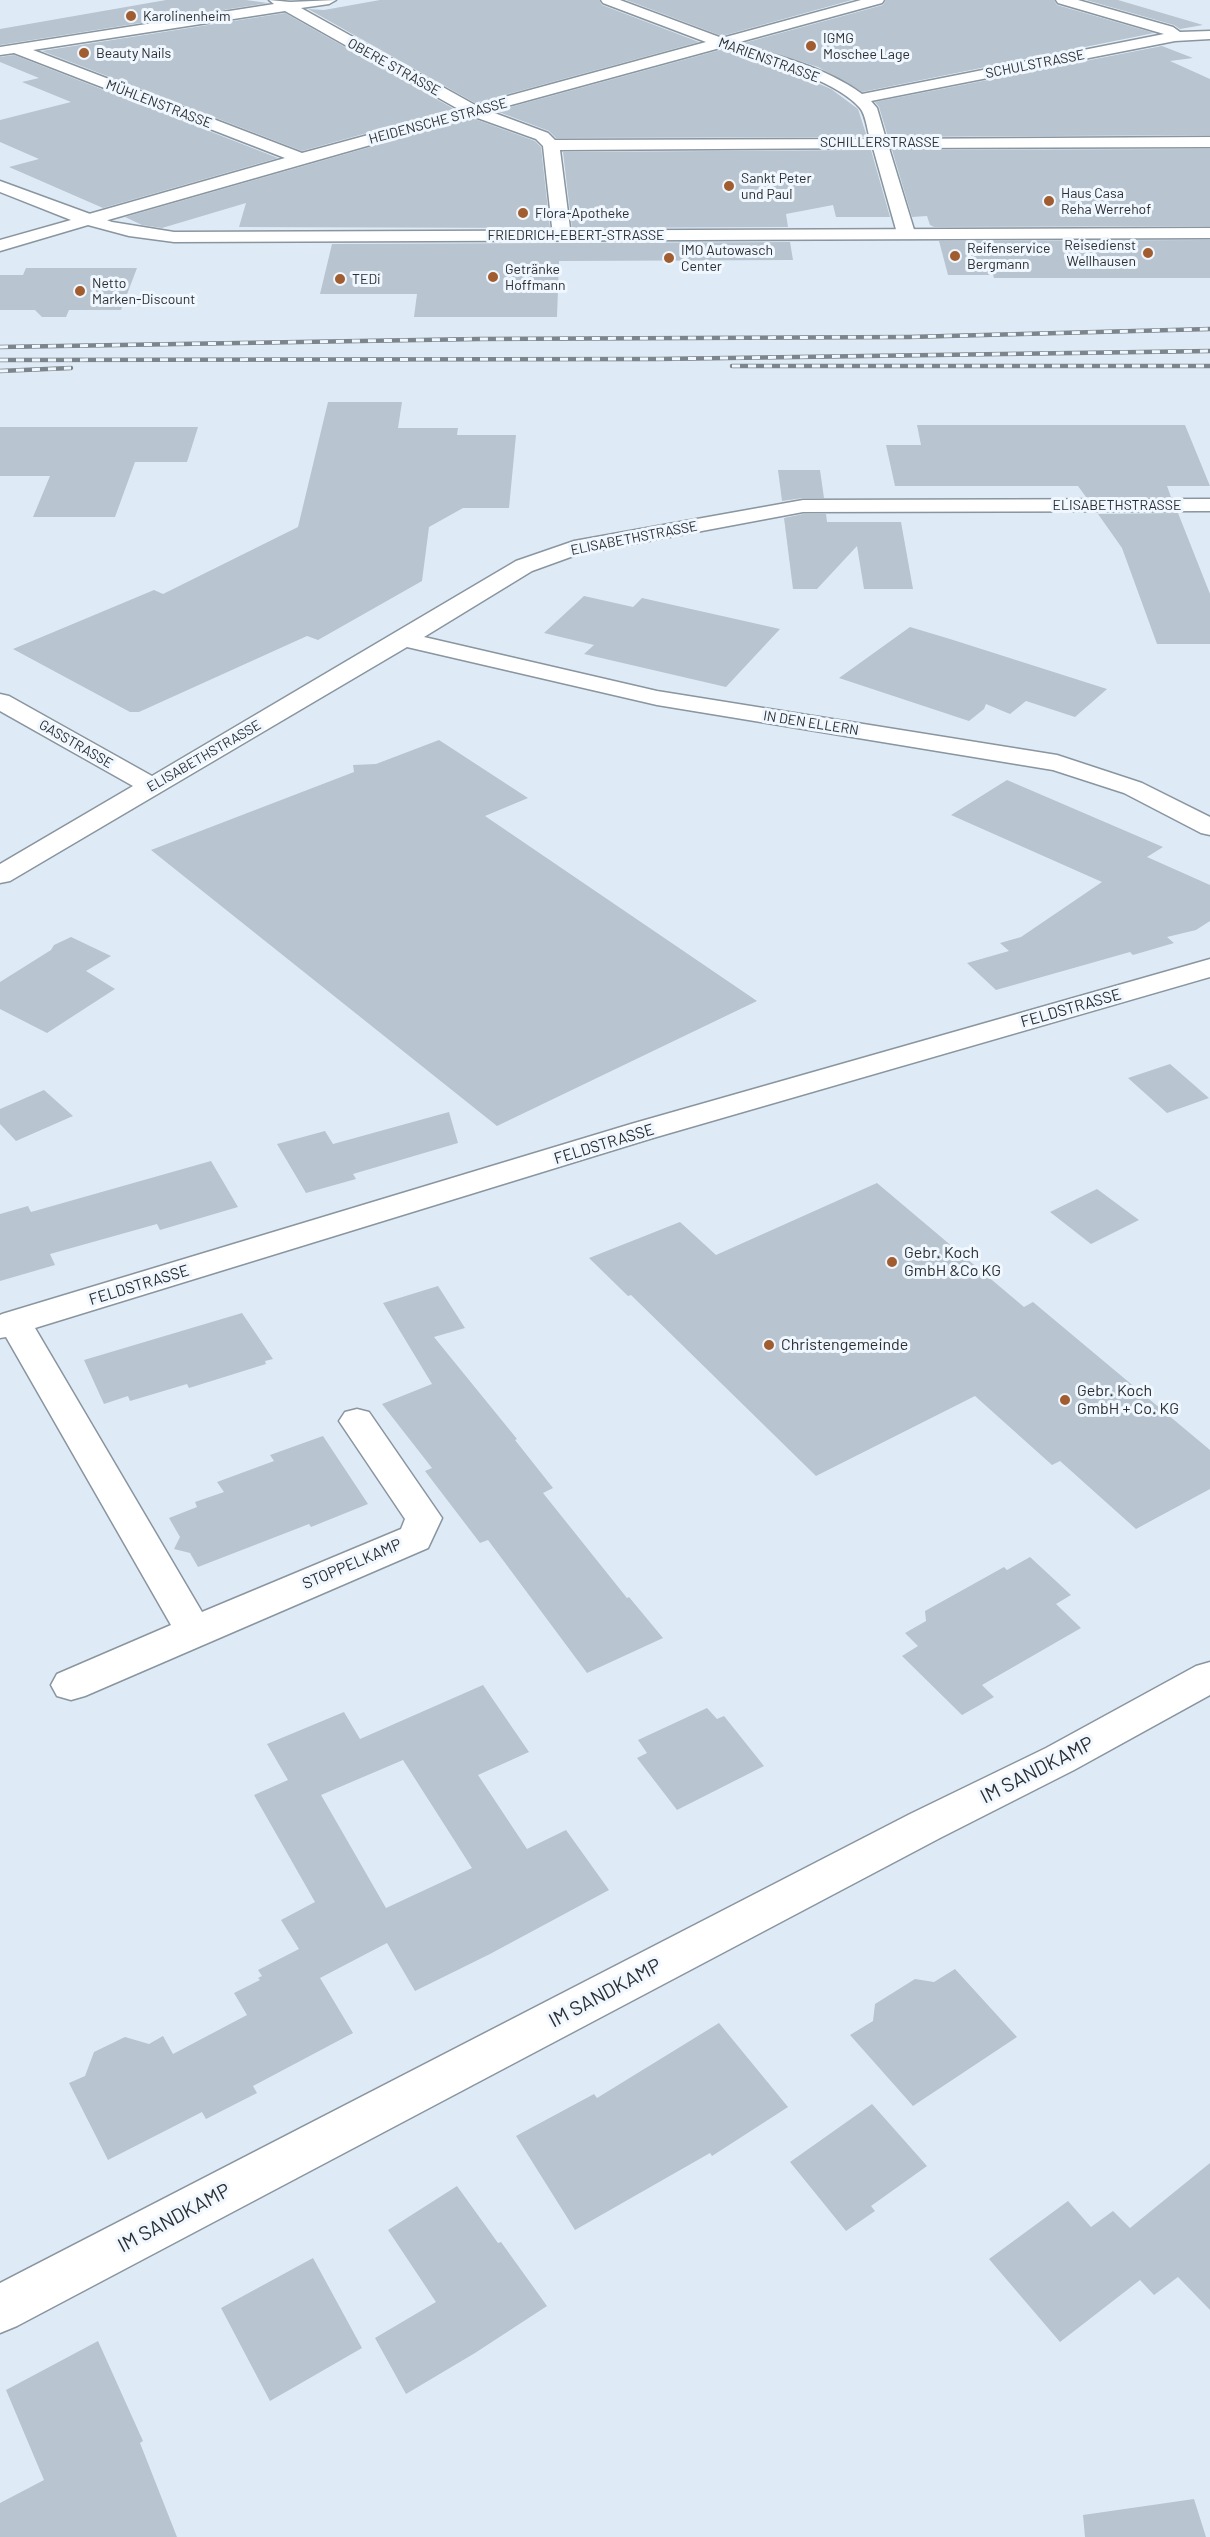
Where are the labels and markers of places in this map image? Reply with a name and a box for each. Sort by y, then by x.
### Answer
place label: Karolinenheim [143,8,231,24]
marker: Karolinenheim [124,9,138,23]
place label: IGMG Moschee Lage [823,30,910,62]
marker: IGMG Moschee Lage [804,39,818,53]
place label: Beauty Nails [96,45,171,61]
marker: Beauty Nails [77,46,91,60]
place label: Sankt Peter und Paul [741,170,812,202]
marker: Sankt Peter und Paul [722,179,736,193]
place label: Haus Casa Reha Werrehof [1061,185,1151,218]
marker: Haus Casa Reha Werrehof [1042,194,1056,208]
place label: Flora-Apotheke [535,205,629,221]
marker: Flora-Apotheke [516,206,530,220]
place label: Reisedienst Wellhausen [1064,237,1136,270]
place label: Reifenservice Bergmann [967,240,1050,272]
place label: IMO Autowasch Center [681,242,773,274]
marker: Reisedienst Wellhausen [1141,246,1155,260]
marker: Reifenservice Bergmann [948,249,962,263]
marker: IMO Autowasch Center [662,251,676,265]
place label: Getränke Hoffmann [505,261,565,294]
marker: Getränke Hoffmann [486,270,500,284]
place label: TEDi [352,271,381,287]
marker: TEDi [333,272,347,286]
place label: Netto Marken-Discount [92,275,195,308]
marker: Netto Marken-Discount [73,284,87,298]
place label: Gebr. Koch GmbH &Co KG [904,1243,1001,1281]
marker: Gebr. Koch GmbH &Co KG [885,1255,899,1269]
place label: Christengemeinde [781,1335,908,1355]
marker: Christengemeinde [762,1338,776,1352]
place label: Gebr. Koch GmbH + Co. KG [1077,1381,1179,1419]
marker: Gebr. Koch GmbH + Co. KG [1058,1393,1072,1407]

